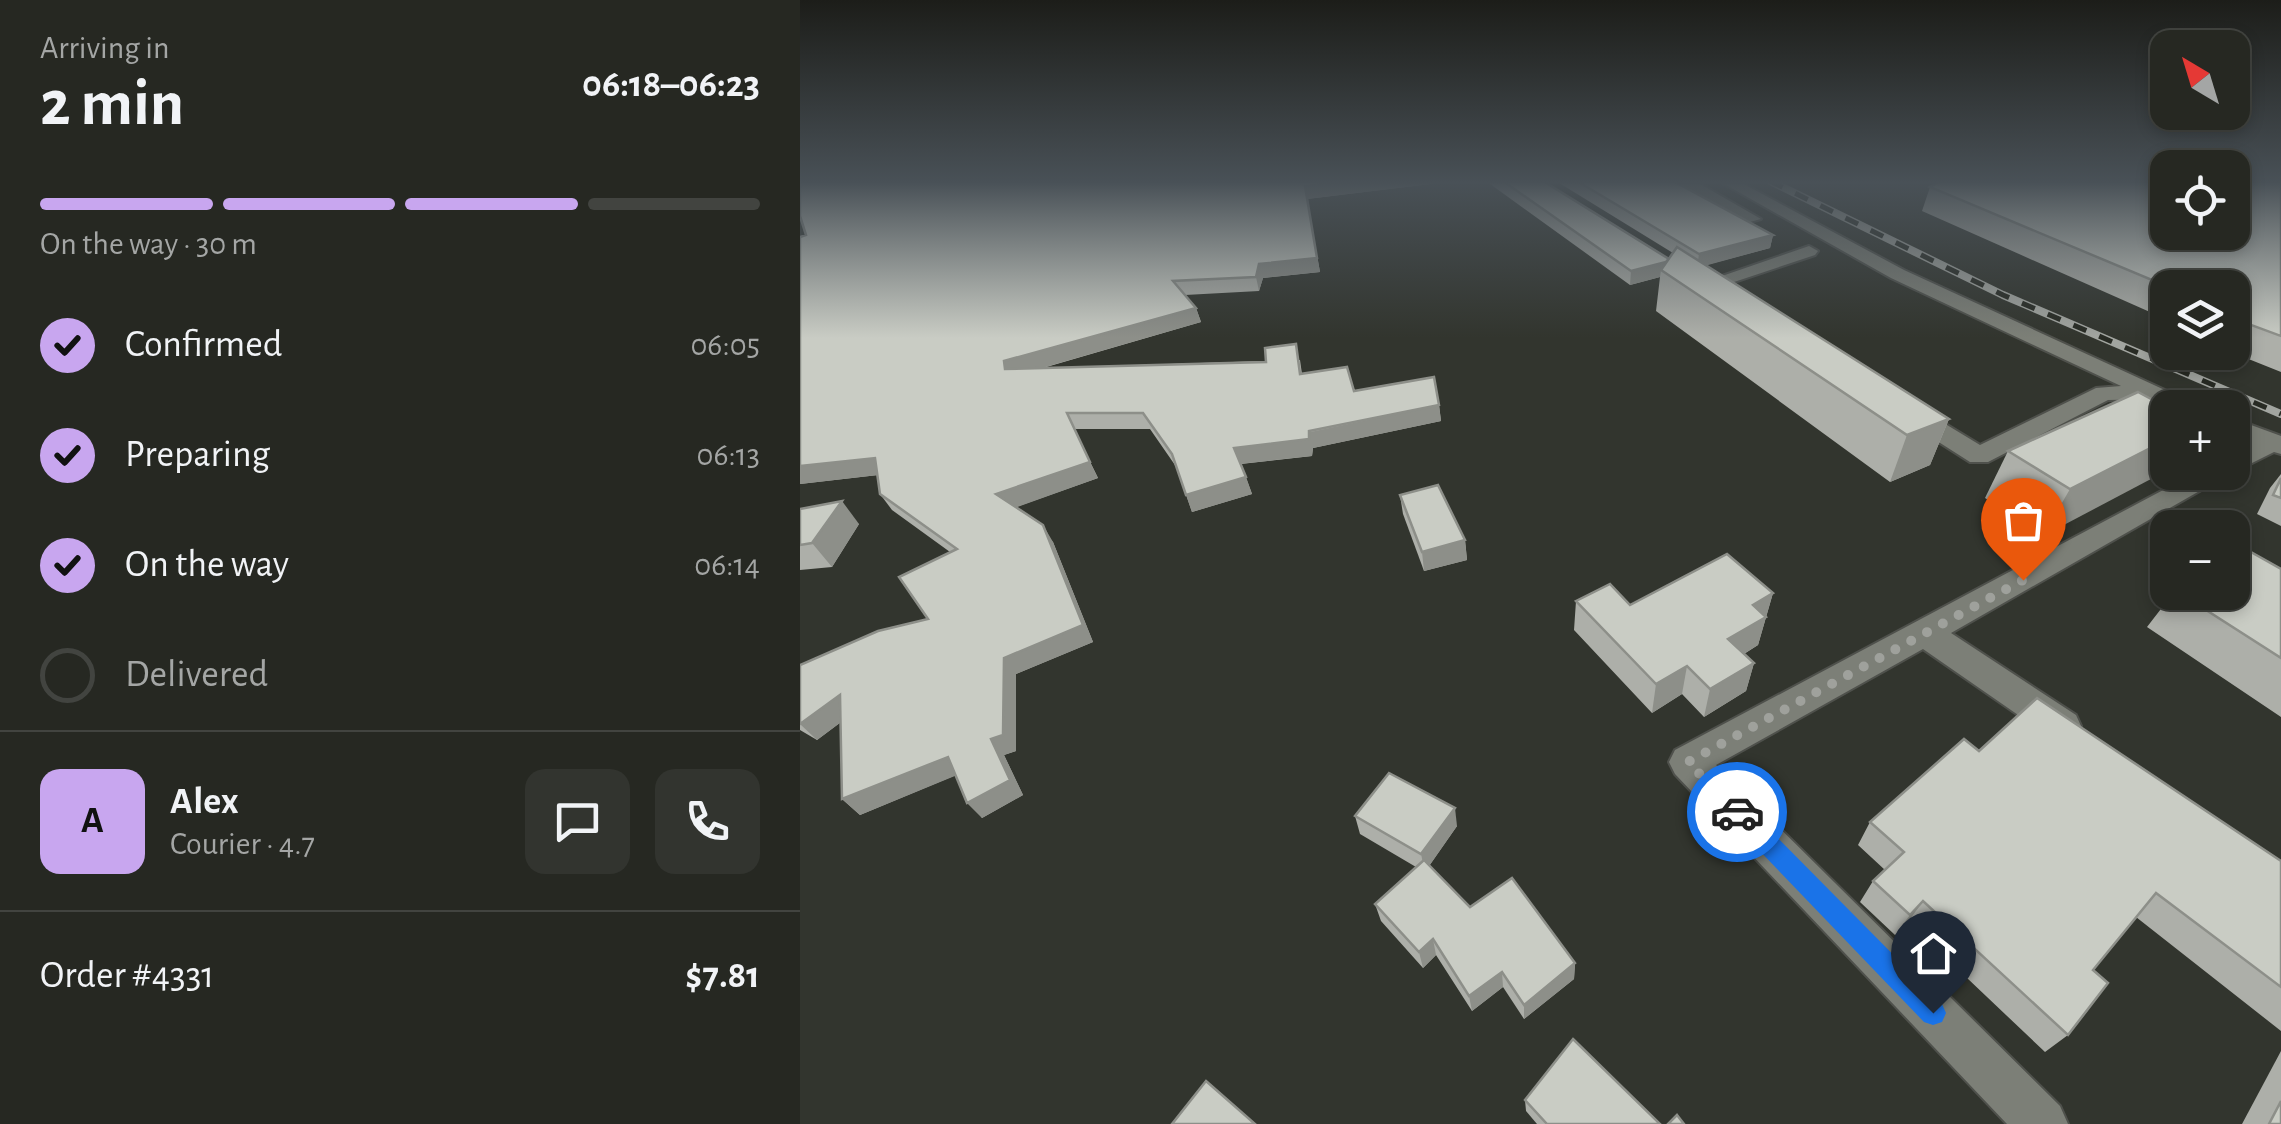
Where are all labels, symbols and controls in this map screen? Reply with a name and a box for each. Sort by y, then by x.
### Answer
north arrow [2150,30,2250,130]
map controls [2150,30,2250,610]
text: Arriving in [40,32,169,64]
text: 06:18–06:23 [582,66,760,104]
text: 2 min [40,72,184,137]
button: locate [2150,150,2250,250]
text: On the way · 30 m [40,228,257,260]
button: layers [2150,270,2250,370]
icon: check [40,318,95,373]
text: Confirmed [125,326,282,364]
text: 06:05 [690,329,760,361]
button: + [2150,390,2250,490]
icon: check [40,428,95,483]
text: Preparing [125,436,270,474]
text: 06:13 [697,439,760,471]
pin [1981,478,2066,581]
icon: bag [1996,493,2051,548]
button: − [2150,510,2250,610]
icon: check [40,538,95,593]
text: On the way [125,546,289,584]
text: 06:14 [694,549,760,581]
text: Delivered [125,656,268,694]
courier [1687,762,1787,862]
button: chat [525,769,630,874]
button: phone [655,769,760,874]
text: Alex [170,783,239,821]
icon: car [1710,785,1765,840]
text: A [81,802,104,840]
text: Courier · 4.7 [170,828,315,860]
pin [1891,911,1976,1014]
icon: home [1906,926,1961,981]
text: Order #4331 [40,957,214,995]
text: $7.81 [685,957,760,995]

